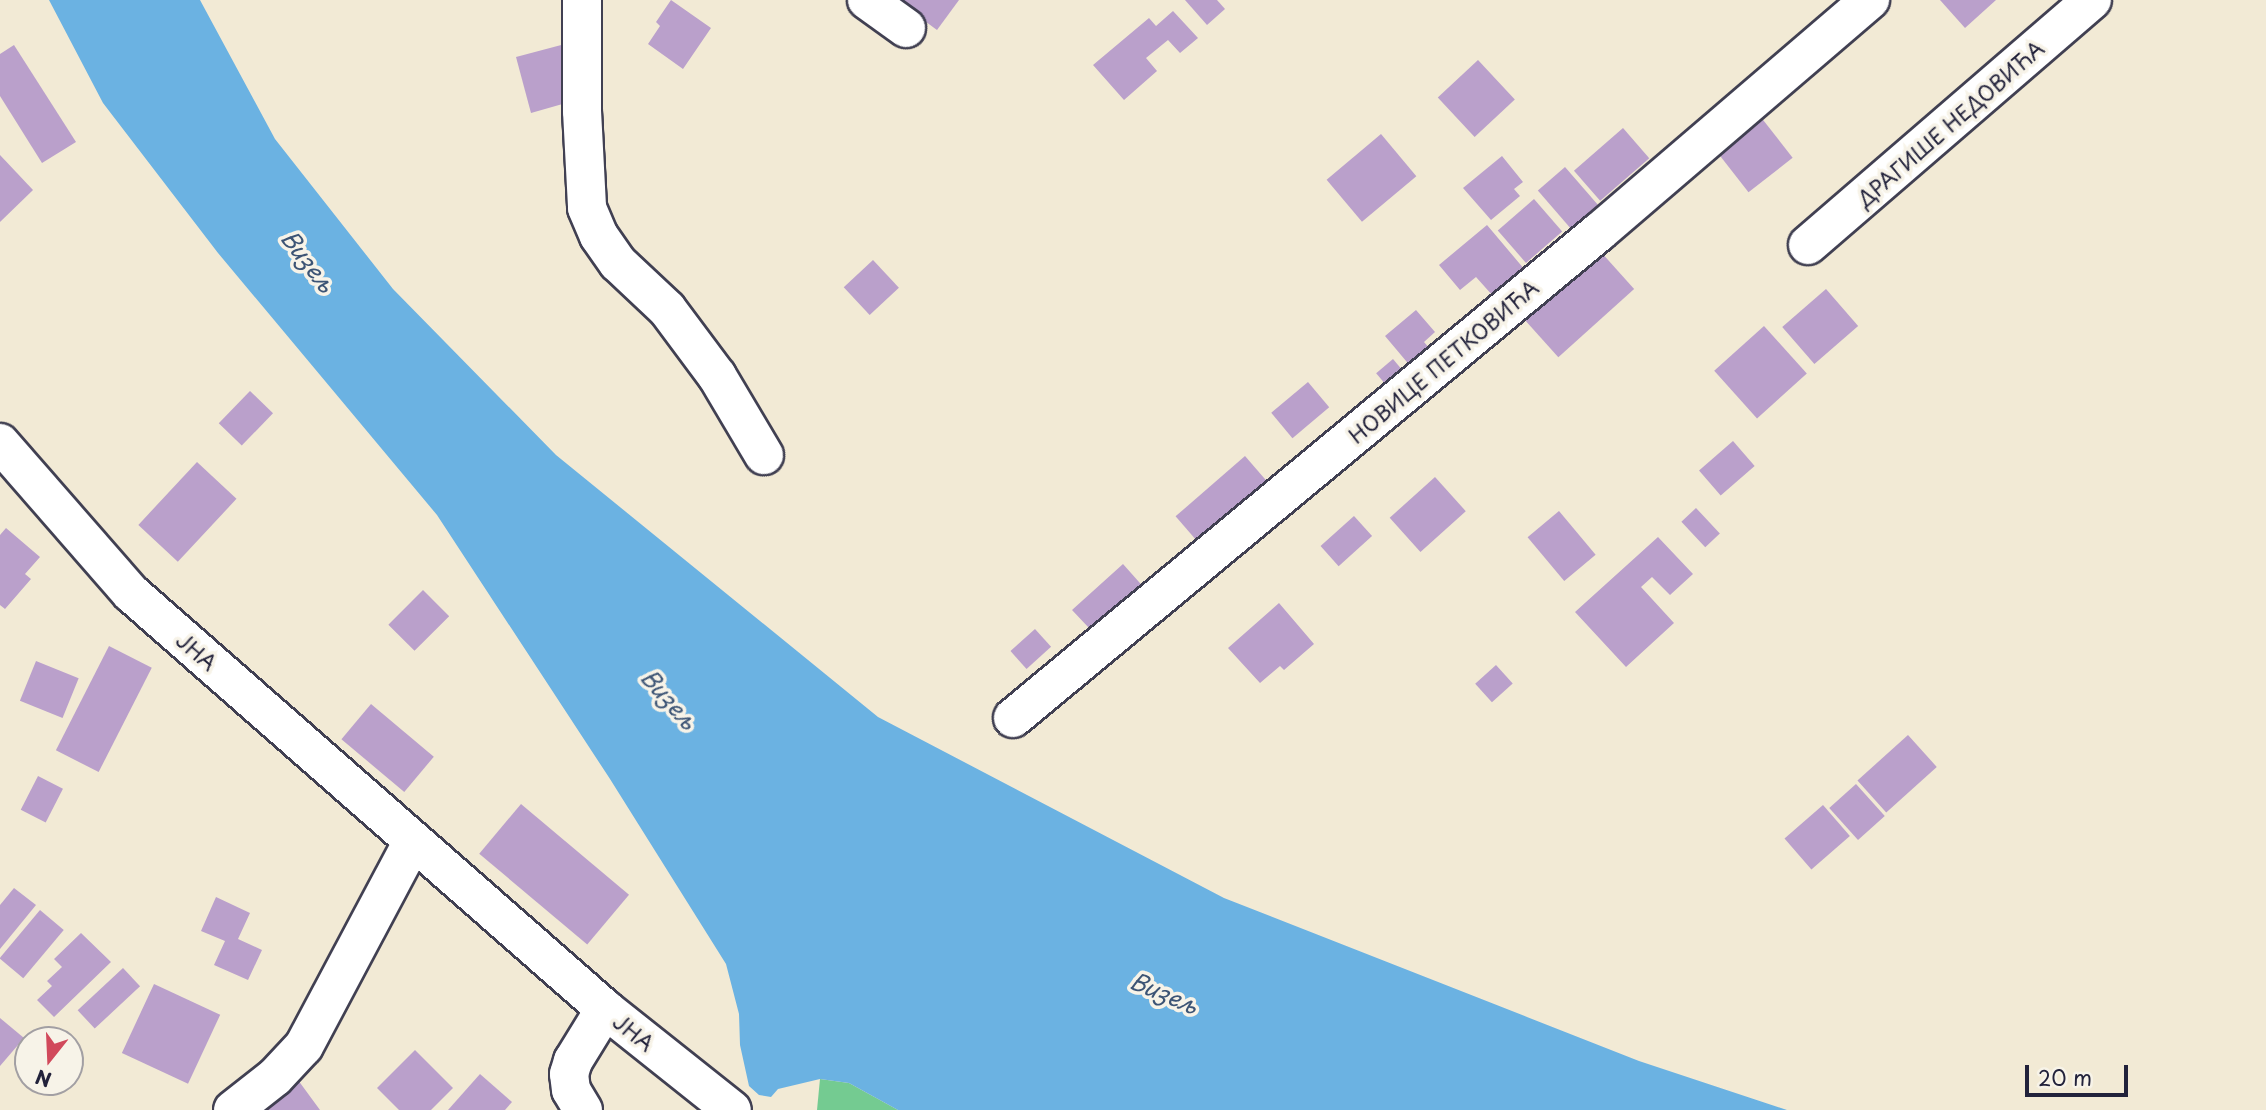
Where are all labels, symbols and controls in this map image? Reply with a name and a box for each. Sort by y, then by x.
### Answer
street label: ДРАГИШЕ НЕДОВИЋА [1851,34,2049,212]
water label: Визељ [276,225,340,297]
street label: НОВИЦЕ ПЕТКОВИЋА [1343,274,1543,448]
street label: ЈНА [172,627,222,675]
water label: Визељ [635,663,703,735]
water label: Визељ [1126,967,1202,1019]
street label: ЈНА [609,1008,659,1056]
north arrow [14,1026,84,1096]
scale bar [2028,1050,2131,1094]
text: 20 m [2038,1061,2092,1093]
text: N [32,1063,55,1095]

